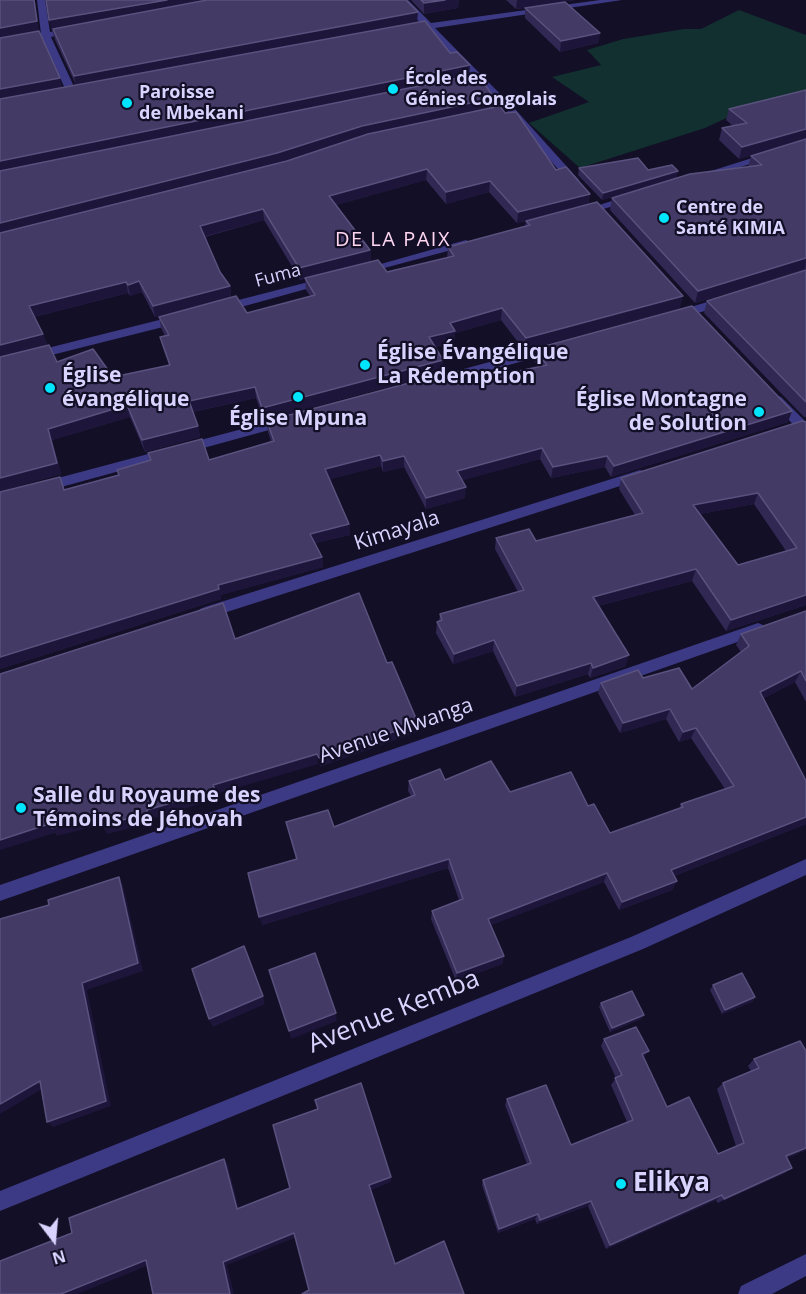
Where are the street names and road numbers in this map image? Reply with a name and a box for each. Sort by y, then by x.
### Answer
street label: Fuma [253,259,303,293]
street label: Kimayala [351,505,443,557]
street label: Avenue Mwanga [316,693,476,769]
street label: Avenue Kemba [304,963,484,1061]

